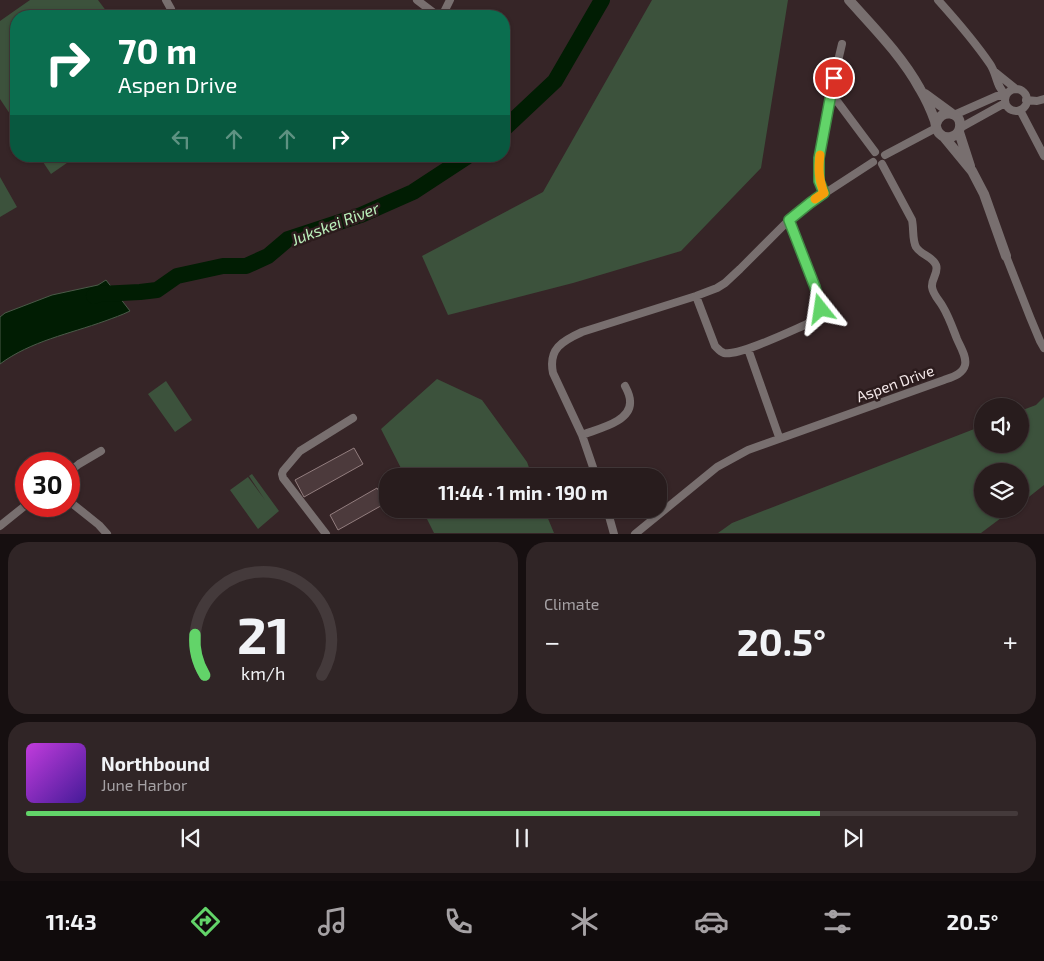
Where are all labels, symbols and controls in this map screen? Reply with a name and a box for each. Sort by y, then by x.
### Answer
text: 70 m [118,29,197,71]
icon: right [35,30,100,95]
pin [813,57,855,99]
icon: arrive [820,64,848,92]
text: Aspen Drive [118,71,237,97]
icon: left [167,125,195,153]
icon: ahead [220,125,248,153]
icon: ahead [273,125,301,153]
icon: right [326,125,354,153]
water label: Jukskei River [287,197,382,249]
position arrow [794,282,846,334]
street label: Aspen Drive [854,361,936,405]
map controls [974,398,1029,518]
button: sound [974,398,1029,453]
speed limit sign: 30 [15,452,80,517]
button: layers [974,463,1029,518]
text: 11:44 · 1 min · 190 m [438,481,608,504]
text: Climate [544,594,599,613]
text: 21 [237,602,289,664]
text: 20.5° [737,618,826,664]
text: − [544,624,560,658]
text: + [1003,624,1018,658]
text: km/h [241,662,285,684]
text: Northbound [101,752,210,775]
text: June Harbor [101,775,188,794]
icon: previous [177,824,205,852]
icon: pause [508,824,536,852]
icon: next [839,824,867,852]
icon: directions [188,904,223,939]
icon: music [315,904,350,939]
icon: phone [441,904,476,939]
icon: climate [567,904,602,939]
icon: car [694,904,729,939]
icon: filters [820,904,855,939]
text: 11:43 [46,908,97,934]
text: 20.5° [946,908,998,934]

